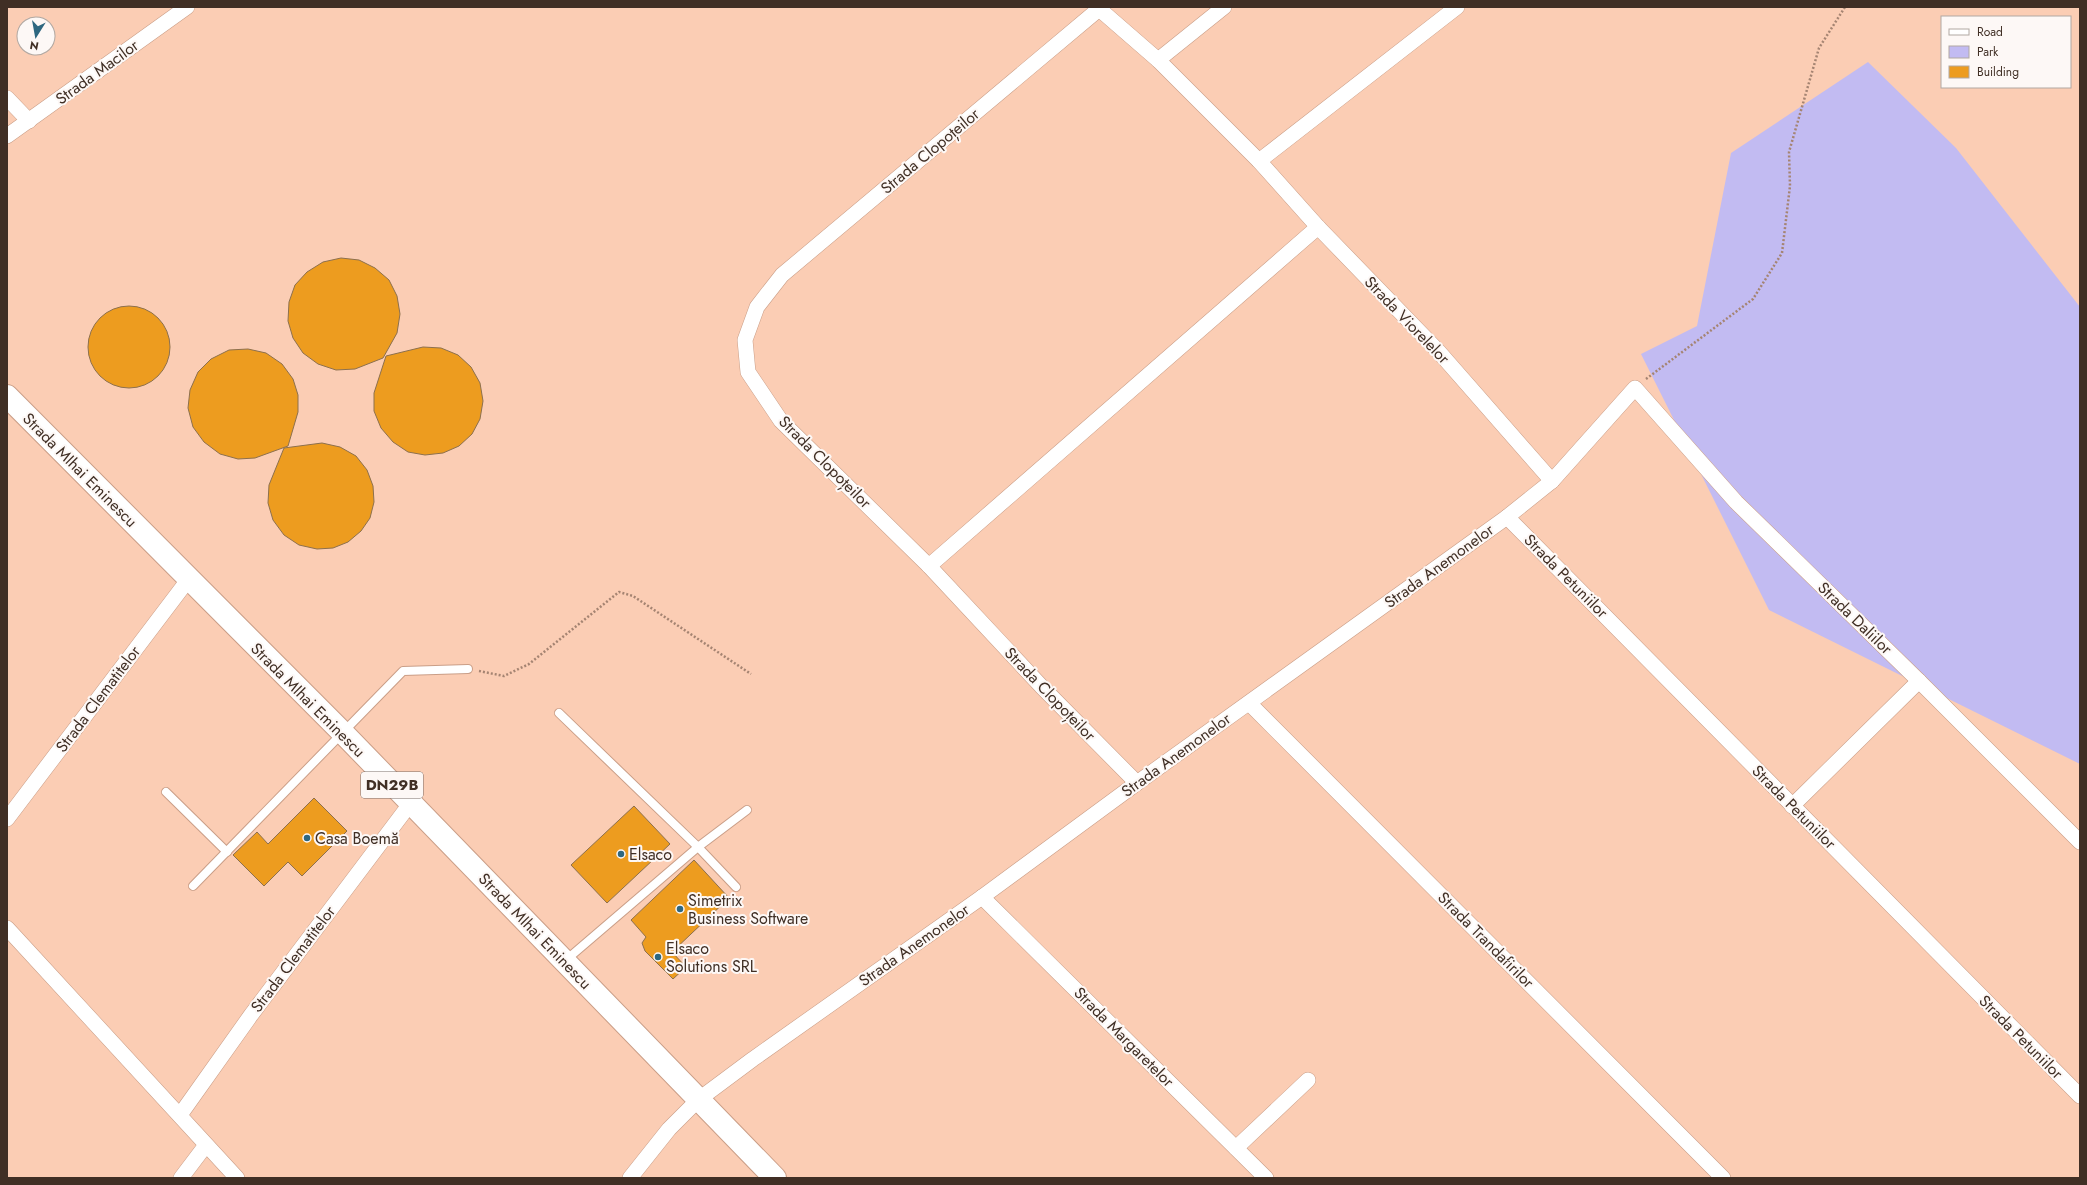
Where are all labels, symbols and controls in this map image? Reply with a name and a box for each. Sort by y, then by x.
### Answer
north arrow [16,16,56,56]
legend [1941,16,2071,88]
text: Road [1977,23,2003,41]
street label: Strada Macilor [51,34,144,110]
text: N [28,37,40,55]
text: Park [1977,43,1999,61]
text: Building [1977,63,2019,81]
street label: Strada Clopoțeilor [876,102,985,199]
street label: Strada Viorelelor [1359,271,1455,369]
street label: Strada MIhai Eminescu [17,407,143,533]
street label: Strada Clopoțeilor [773,410,877,514]
street label: Strada Anemonelor [1380,518,1499,614]
street label: Strada Petuniilor [1519,529,1614,624]
street label: Strada Daliilor [1813,576,1898,660]
street label: Strada MIhai Eminescu [245,637,371,763]
street label: Strada Clematitelor [50,640,146,757]
street label: Strada Clopoțeilor [999,642,1101,747]
street label: Strada Anemonelor [1117,707,1236,803]
street label: Strada Petuniilor [1747,760,1842,855]
road number: DN29B [361,772,423,798]
place label: Casa Boemă [315,827,399,850]
marker: Casa Boemă [302,833,312,843]
place label: Elsaco [629,843,672,866]
marker: Elsaco [616,849,626,859]
street label: Strada MIhai Eminescu [473,868,597,994]
street label: Strada Trandafirilor [1433,887,1540,994]
place label: Simetrix Business Software [688,889,808,930]
street label: Strada Anemonelor [854,898,974,992]
street label: Strada Clematitelor [245,900,341,1017]
marker: Simetrix Business Software [675,904,685,914]
place label: Elsaco Solutions SRL [666,937,758,978]
marker: Elsaco Solutions SRL [653,952,663,962]
street label: Strada Margaretelor [1069,982,1180,1093]
street label: Strada Petuniilor [1974,990,2069,1085]

